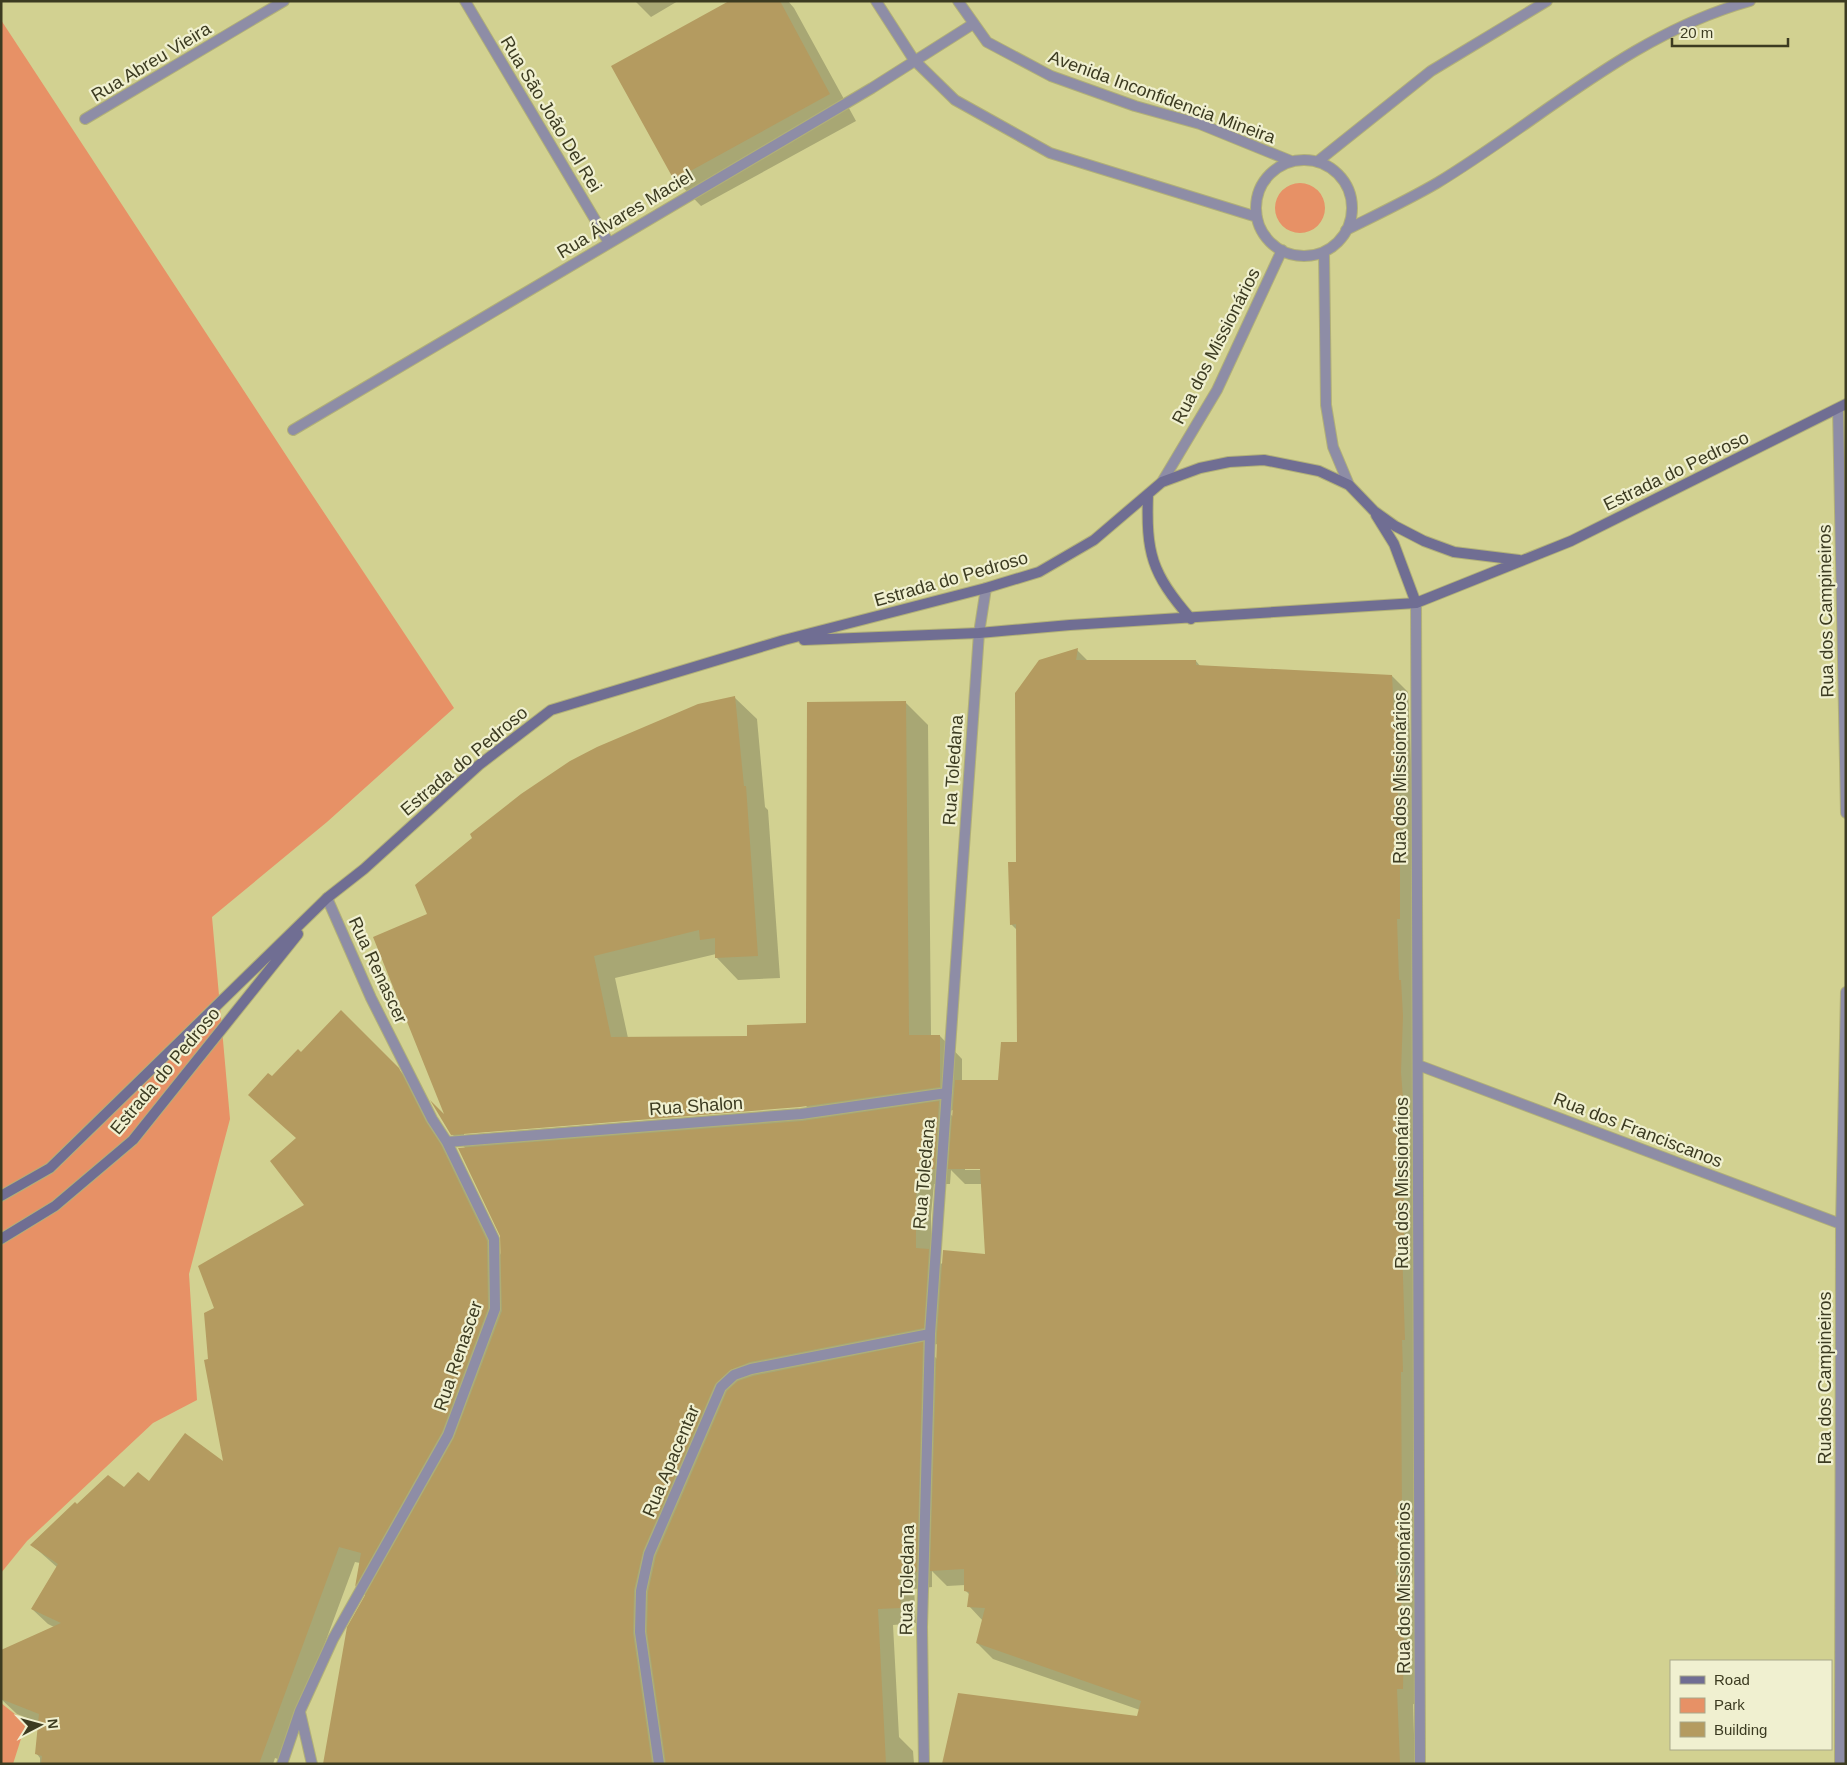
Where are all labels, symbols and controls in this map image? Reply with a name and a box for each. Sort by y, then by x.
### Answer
scale bar [1672,15,1788,47]
street label: Rua Abreu Vieira [88,18,215,106]
text: 20 m [1680,24,1713,41]
street label: Rua São João Del Rei [497,33,605,195]
street label: Avenida Inconfidencia Mineira [1046,47,1279,148]
street label: Rua Álvares Maciel [553,165,697,263]
street label: Rua dos Missionários [1168,265,1264,427]
street label: Estrada do Pedroso [1600,427,1752,515]
street label: Rua dos Campineiros [1814,524,1838,698]
street label: Estrada do Pedroso [872,547,1030,611]
street label: Rua dos Missionários [1390,692,1410,864]
street label: Estrada do Pedroso [397,702,531,820]
street label: Rua Toledana [939,713,967,826]
street label: Rua Renascer [345,914,411,1026]
street label: Estrada do Pedroso [106,1004,224,1138]
street label: Rua dos Franciscanos [1551,1089,1725,1171]
street label: Rua Shalon [648,1093,744,1119]
street label: Rua dos Missionários [1392,1097,1412,1269]
street label: Rua Toledana [909,1117,939,1230]
street label: Rua dos Campineiros [1815,1291,1835,1465]
street label: Rua Renascer [430,1298,486,1414]
street label: Rua Apacentar [639,1402,703,1520]
street label: Rua dos Missionários [1394,1502,1414,1674]
street label: Rua Toledana [896,1523,918,1636]
legend [1670,1660,1832,1750]
text: Road [1714,1671,1750,1688]
text: Park [1714,1696,1745,1713]
north arrow [15,1700,65,1750]
text: N [44,1718,61,1730]
text: Building [1714,1721,1767,1738]

